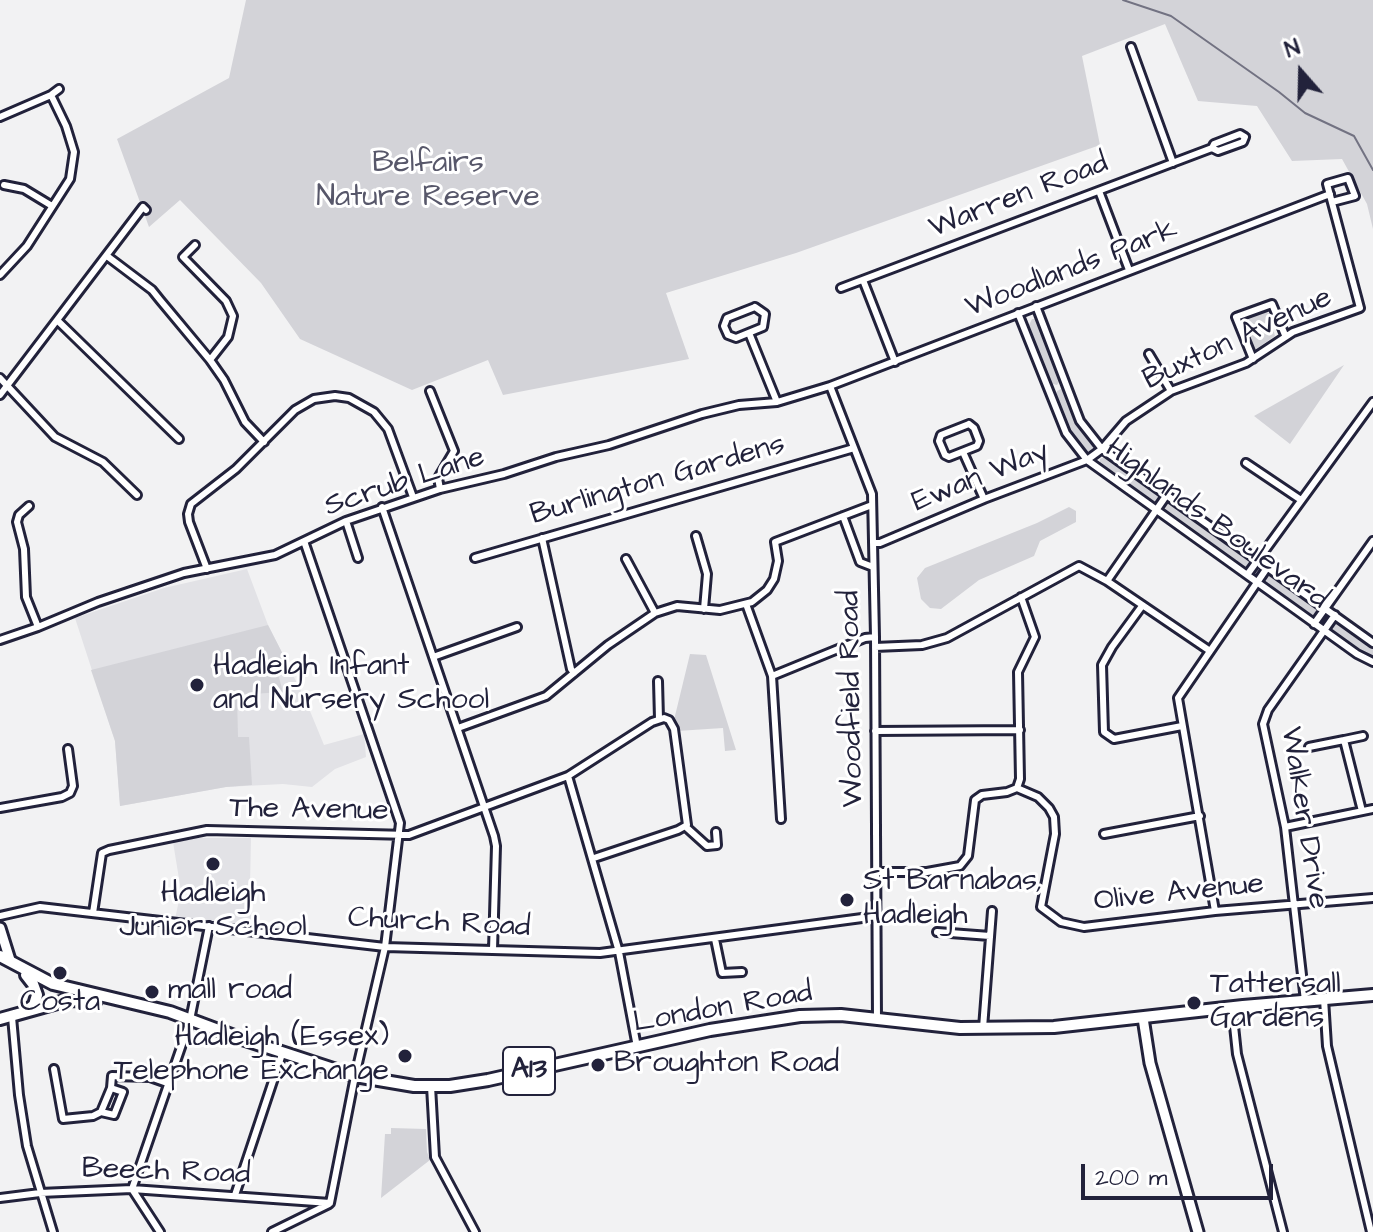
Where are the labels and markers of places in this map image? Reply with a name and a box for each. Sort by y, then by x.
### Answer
place label: Hadleigh Infant and Nursery School [213,650,489,720]
marker: Hadleigh Infant and Nursery School [188,676,206,694]
marker: Hadleigh Junior School [204,855,222,873]
place label: St Barnabas, Hadleigh [863,865,1042,936]
place label: Hadleigh Junior School [119,877,307,948]
marker: St Barnabas, Hadleigh [838,891,856,909]
marker: Costa [51,964,69,982]
place label: Tattersall Gardens [1210,968,1341,1038]
place label: mall road [168,974,292,1010]
marker: mall road [143,983,161,1001]
place label: Costa [20,986,100,1022]
marker: Tattersall Gardens [1185,994,1203,1012]
place label: Hadleigh (Essex) Telephone Exchange [114,1021,389,1092]
marker: Hadleigh (Essex) Telephone Exchange [396,1047,414,1065]
place label: Broughton Road [614,1047,839,1083]
marker: Broughton Road [589,1056,607,1074]

